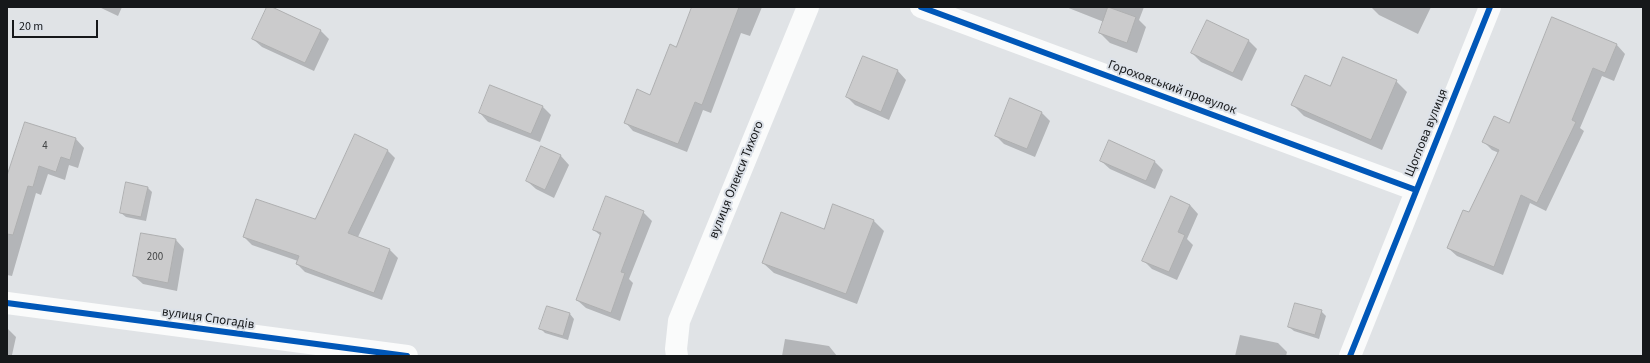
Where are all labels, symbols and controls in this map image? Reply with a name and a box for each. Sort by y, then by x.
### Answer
scale bar [14,12,100,38]
text: 20 m [19,18,43,35]
street label: Гороховський провулок [1106,57,1238,119]
street label: Щоглова вулиця [1402,87,1452,179]
street label: вулиця Олекси Тихого [706,119,768,241]
house number: 4 [42,140,48,154]
house number: 200 [147,251,163,265]
street label: вулиця Спогадів [161,305,255,333]

